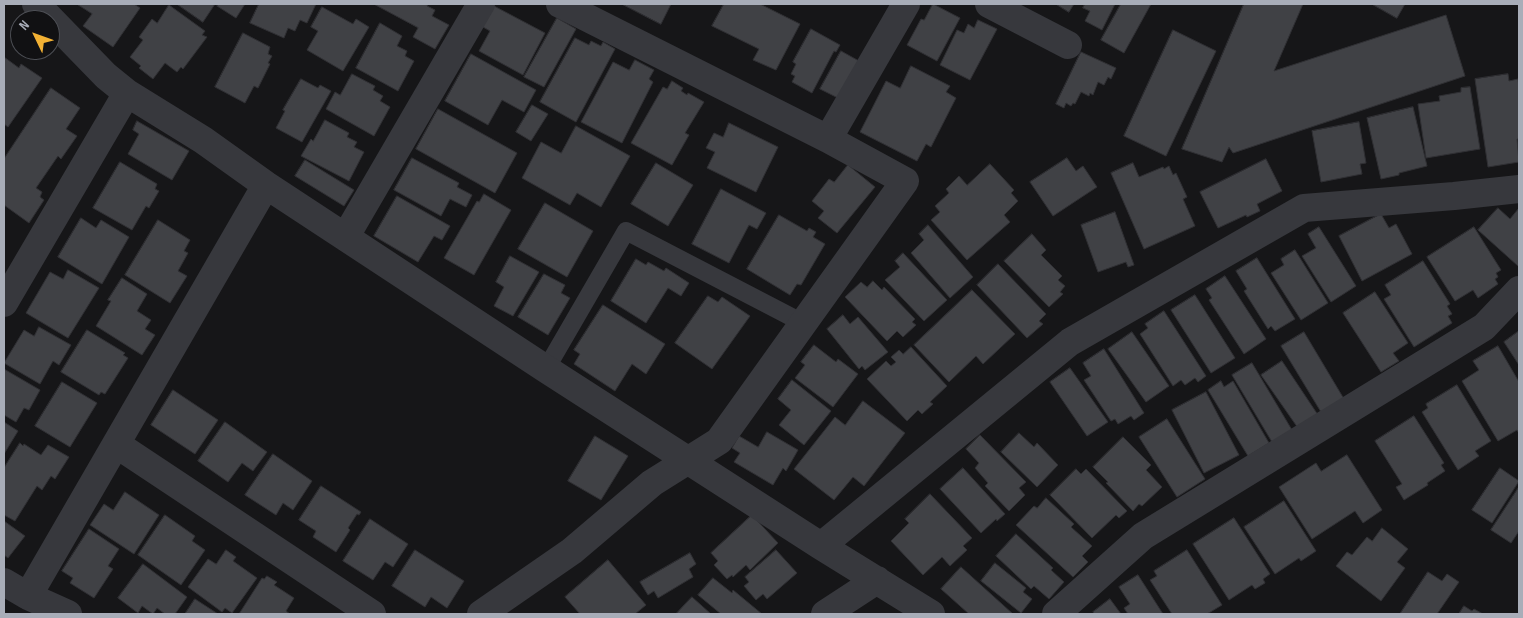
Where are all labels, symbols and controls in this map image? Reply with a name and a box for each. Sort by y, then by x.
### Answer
north arrow [10,10,60,60]
text: N [15,17,33,34]

